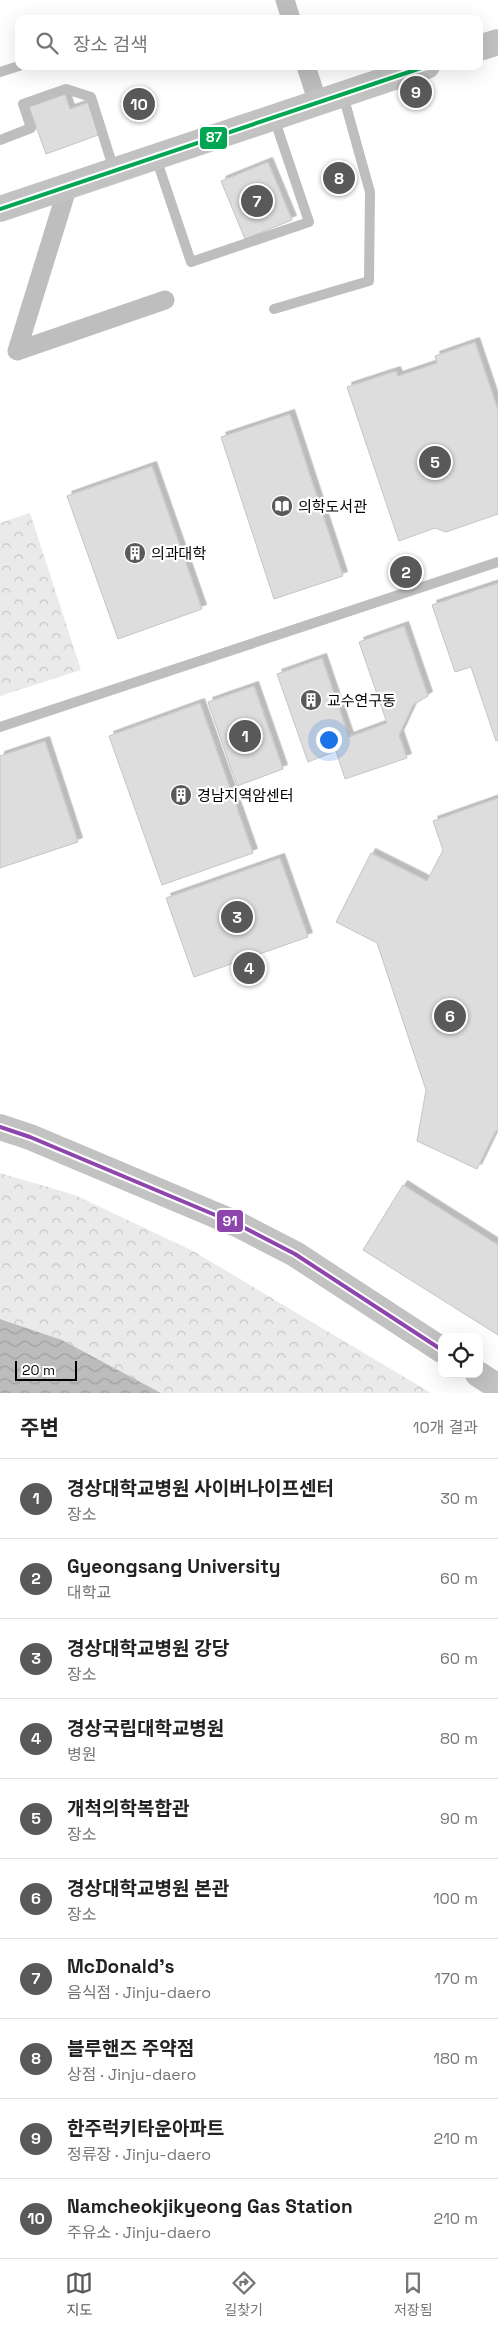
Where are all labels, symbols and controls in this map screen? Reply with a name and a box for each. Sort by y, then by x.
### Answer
search box [15,15,483,70]
icon: search [33,29,61,57]
text: 장소 검색 [73,32,148,57]
pin: 9 [400,73,432,111]
pin: 10 [123,85,155,123]
line badge: 87 [199,126,228,150]
text: 87 [206,128,222,146]
pin: 8 [323,159,355,197]
pin: 7 [241,182,273,220]
pin: 5 [419,443,451,481]
library icon: 의학도서관 [270,494,294,518]
place label: 의학도서관 [298,497,367,516]
building icon: 의과대학 [123,541,147,565]
place label: 의과대학 [151,544,206,563]
pin: 2 [390,553,422,591]
building icon: 교수연구동 [299,688,323,712]
place label: 교수연구동 [327,691,396,710]
pin: 1 [229,717,261,755]
your location [316,727,342,753]
building icon: 경남지역암센터 [169,783,193,807]
place label: 경남지역암센터 [197,786,294,805]
pin: 3 [221,898,253,936]
pin: 4 [233,949,265,987]
pin: 6 [434,997,466,1035]
line badge: 91 [216,1209,244,1233]
text: 91 [223,1212,237,1230]
map controls [438,1333,483,1378]
button: locate [438,1333,483,1378]
scale bar [15,1358,78,1381]
text: 20 m [22,1361,55,1379]
text: 주변 [20,1414,59,1441]
text: 10개 결과 [413,1417,478,1438]
text: 경상대학교병원 사이버나이프센터 [67,1476,334,1501]
text: 1 [32,1488,40,1509]
text: 30 m [440,1488,478,1509]
text: 장소 [67,1504,96,1525]
text: Gyeongsang University [67,1554,281,1579]
text: 2 [31,1568,41,1589]
text: 60 m [440,1568,478,1589]
text: 대학교 [67,1582,111,1603]
text: 경상대학교병원 강당 [67,1636,229,1661]
text: 3 [31,1648,41,1669]
text: 60 m [440,1648,478,1669]
text: 장소 [67,1664,96,1685]
text: 경상국립대학교병원 [67,1716,224,1741]
text: 4 [31,1728,41,1749]
text: 80 m [440,1728,478,1749]
text: 병원 [67,1744,96,1765]
text: 개척의학복합관 [67,1796,189,1821]
text: 5 [31,1808,41,1829]
text: 90 m [440,1808,478,1829]
text: 장소 [67,1824,96,1845]
text: 경상대학교병원 본관 [67,1876,229,1901]
text: 6 [31,1888,41,1909]
text: 100 m [433,1888,478,1909]
text: 장소 [67,1904,96,1925]
text: McDonald's [67,1954,174,1979]
text: 7 [32,1968,40,1989]
text: 170 m [434,1968,478,1989]
text: 음식점 · Jinju-daero [67,1982,211,2003]
text: 블루핸즈 주약점 [67,2036,194,2061]
text: 8 [31,2048,41,2069]
text: 180 m [433,2048,478,2069]
text: 상점 · Jinju-daero [67,2064,196,2085]
text: 한주럭키타운아파트 [67,2116,224,2141]
text: 9 [31,2128,41,2149]
text: 210 m [434,2128,478,2149]
text: 정류장 · Jinju-daero [67,2144,211,2165]
text: Namcheokjikyeong Gas Station [67,2194,353,2219]
text: 10 [27,2208,45,2229]
text: 210 m [434,2208,478,2229]
text: 주유소 · Jinju-daero [67,2222,211,2243]
tab: 지도 [65,2269,93,2319]
tab: 길찾기 [224,2269,263,2319]
tab: 저장됨 [394,2269,433,2319]

